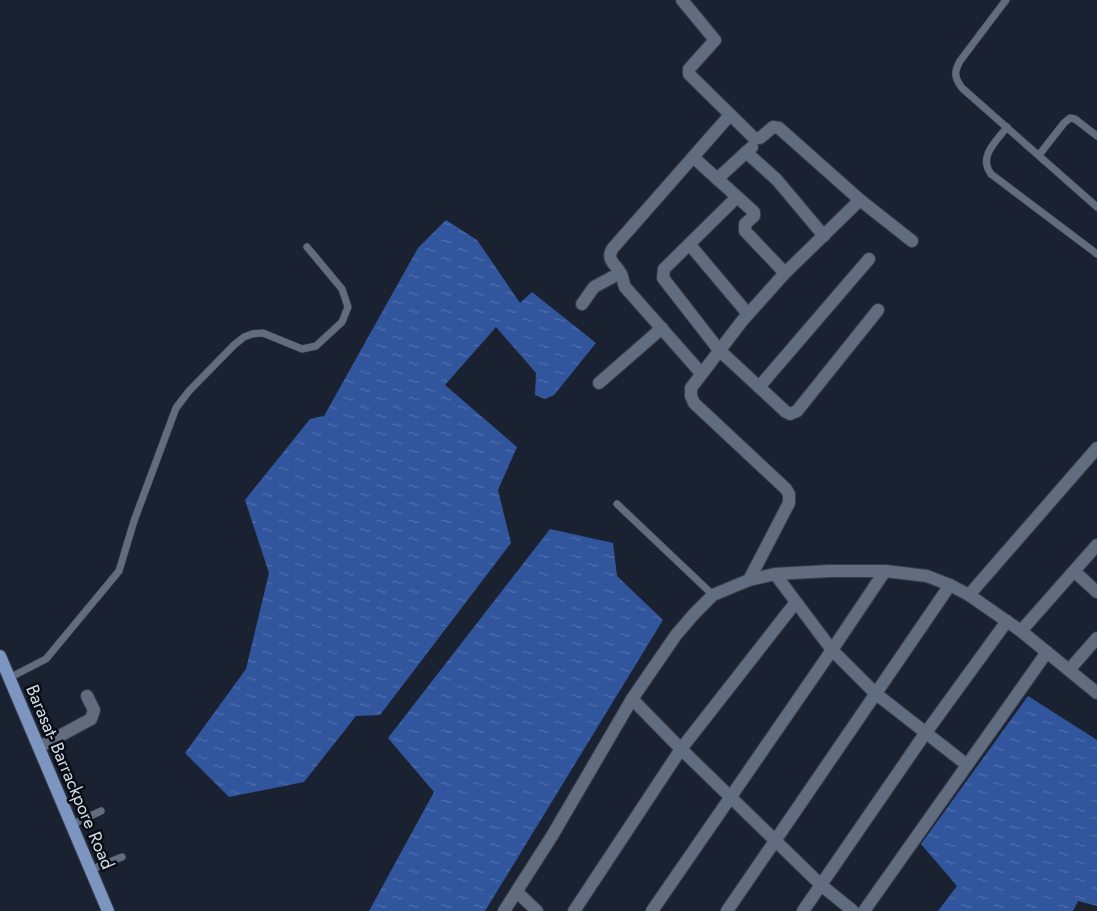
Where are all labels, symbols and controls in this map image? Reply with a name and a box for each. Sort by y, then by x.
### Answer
street label: Barasat- Barrackpore Road [19,680,121,874]

